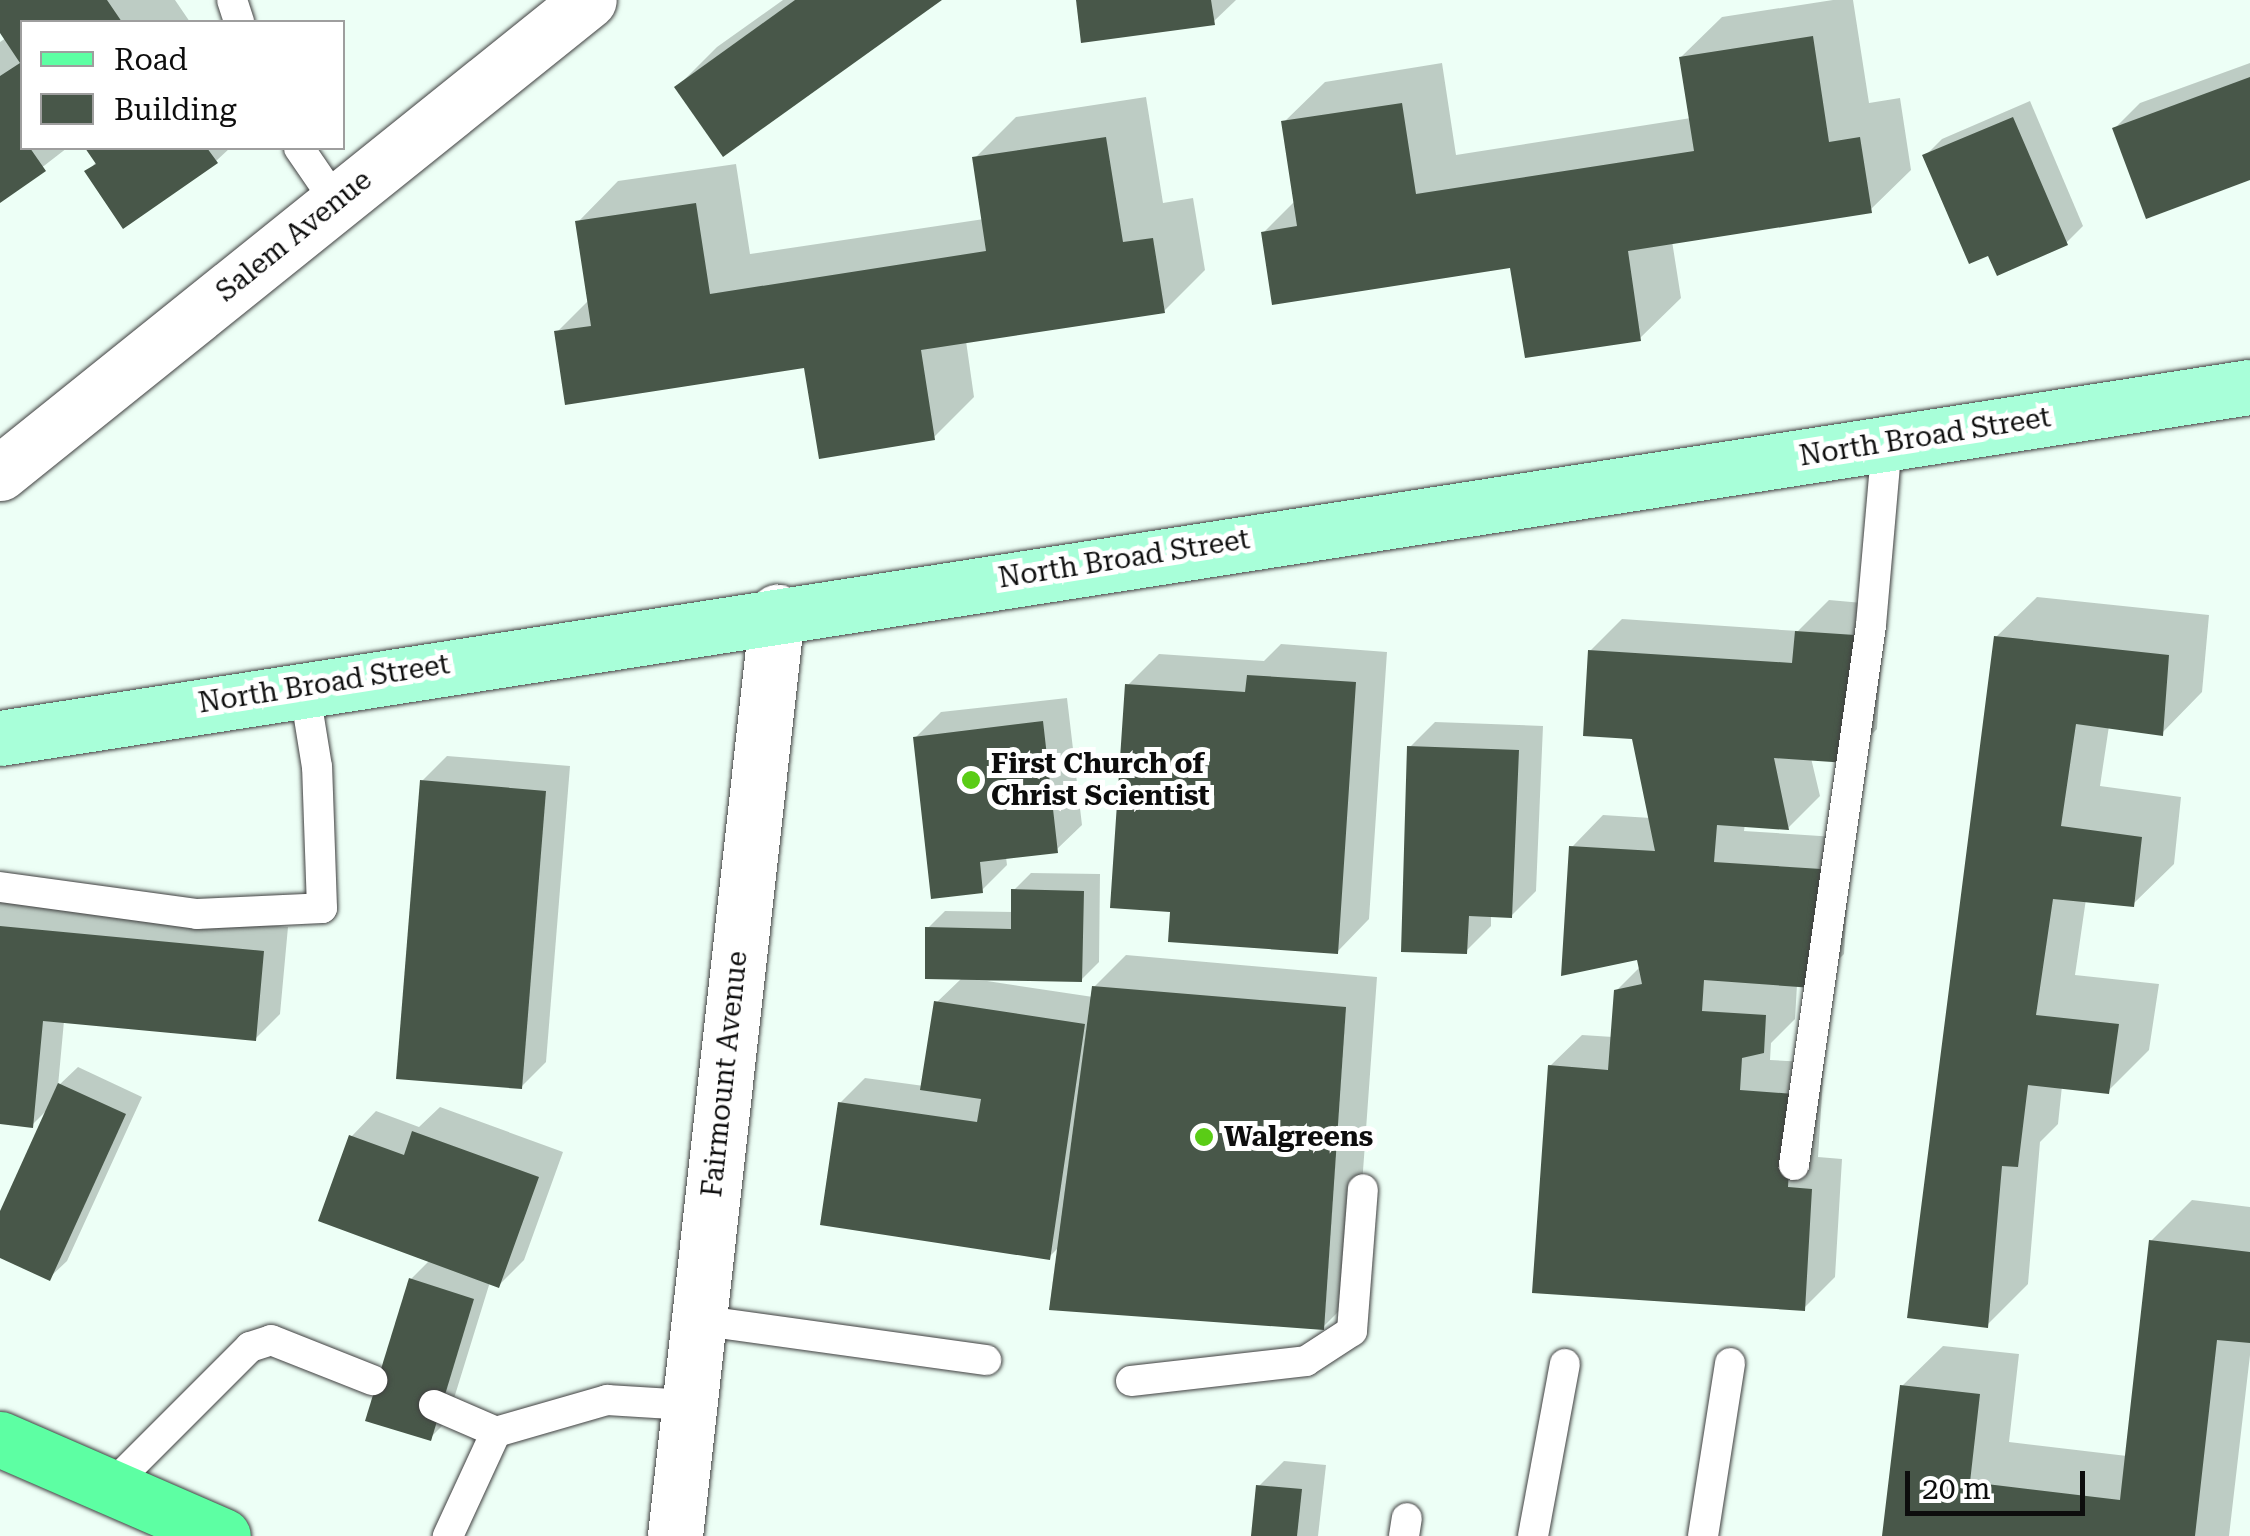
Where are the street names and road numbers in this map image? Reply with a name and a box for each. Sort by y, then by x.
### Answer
street label: Salem Avenue [210,163,378,309]
street label: North Broad Street [1797,401,2053,473]
street label: North Broad Street [996,523,1252,595]
street label: North Broad Street [196,648,452,720]
street label: Fairmount Avenue [695,949,755,1199]

